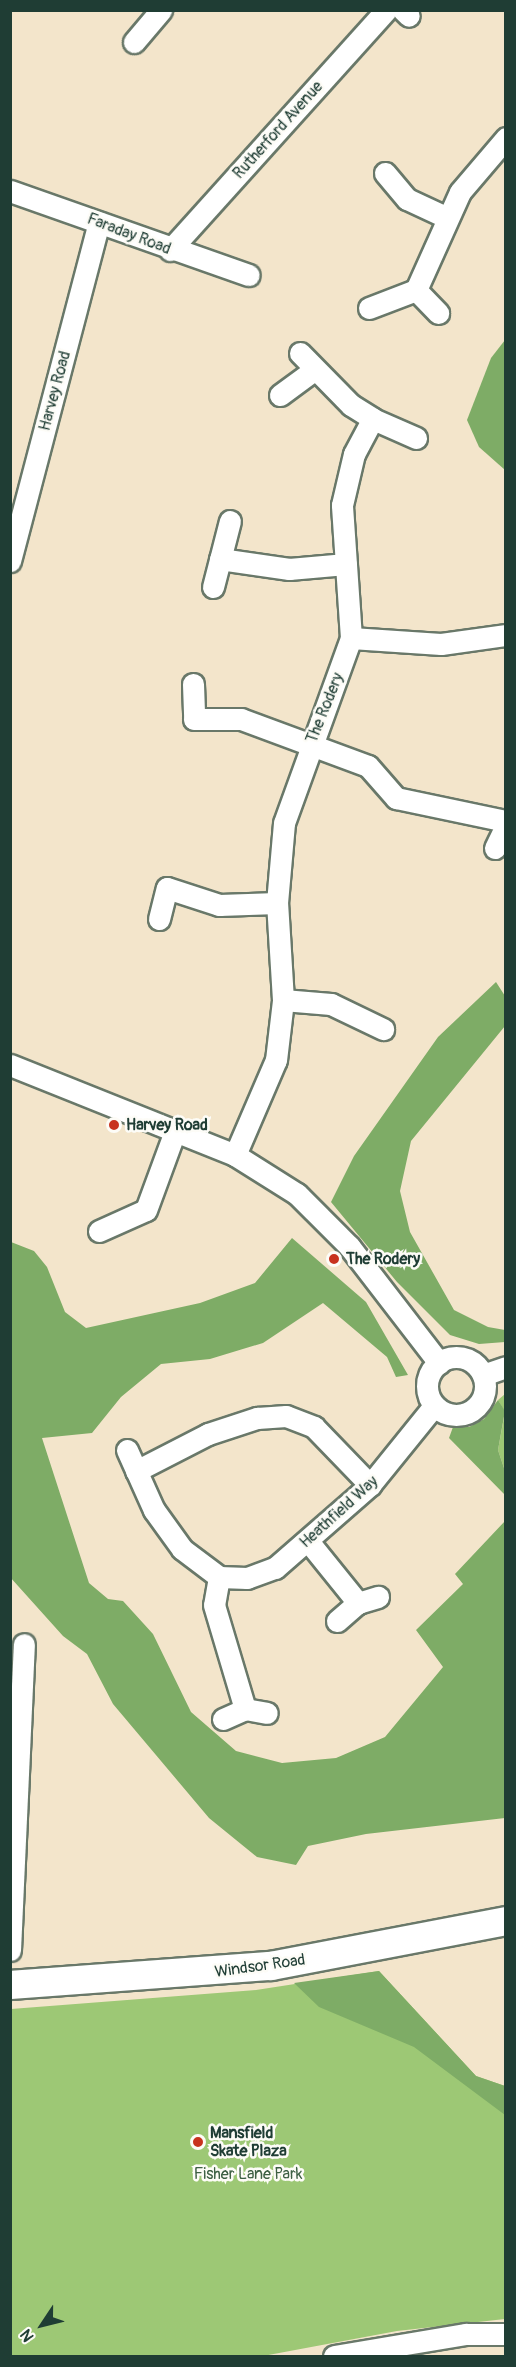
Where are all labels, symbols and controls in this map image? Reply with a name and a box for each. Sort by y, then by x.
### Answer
street label: Rutherford Avenue [229,77,327,183]
street label: Faraday Road [84,209,174,259]
street label: Harvey Road [35,349,75,433]
street label: The Rodery [302,670,348,746]
place label: Harvey Road [126,1115,208,1135]
marker: Harvey Road [107,1118,121,1132]
place label: The Rodery [346,1249,420,1269]
marker: The Rodery [327,1252,341,1266]
street label: Heathfield Way [296,1472,382,1552]
street label: Windsor Road [213,1950,307,1982]
place label: Mansfield Skate Plaza [210,2123,287,2161]
marker: Mansfield Skate Plaza [191,2135,205,2149]
park label: Fisher Lane Park [194,2164,302,2184]
north arrow [12,2295,72,2355]
text: N [16,2325,39,2346]

